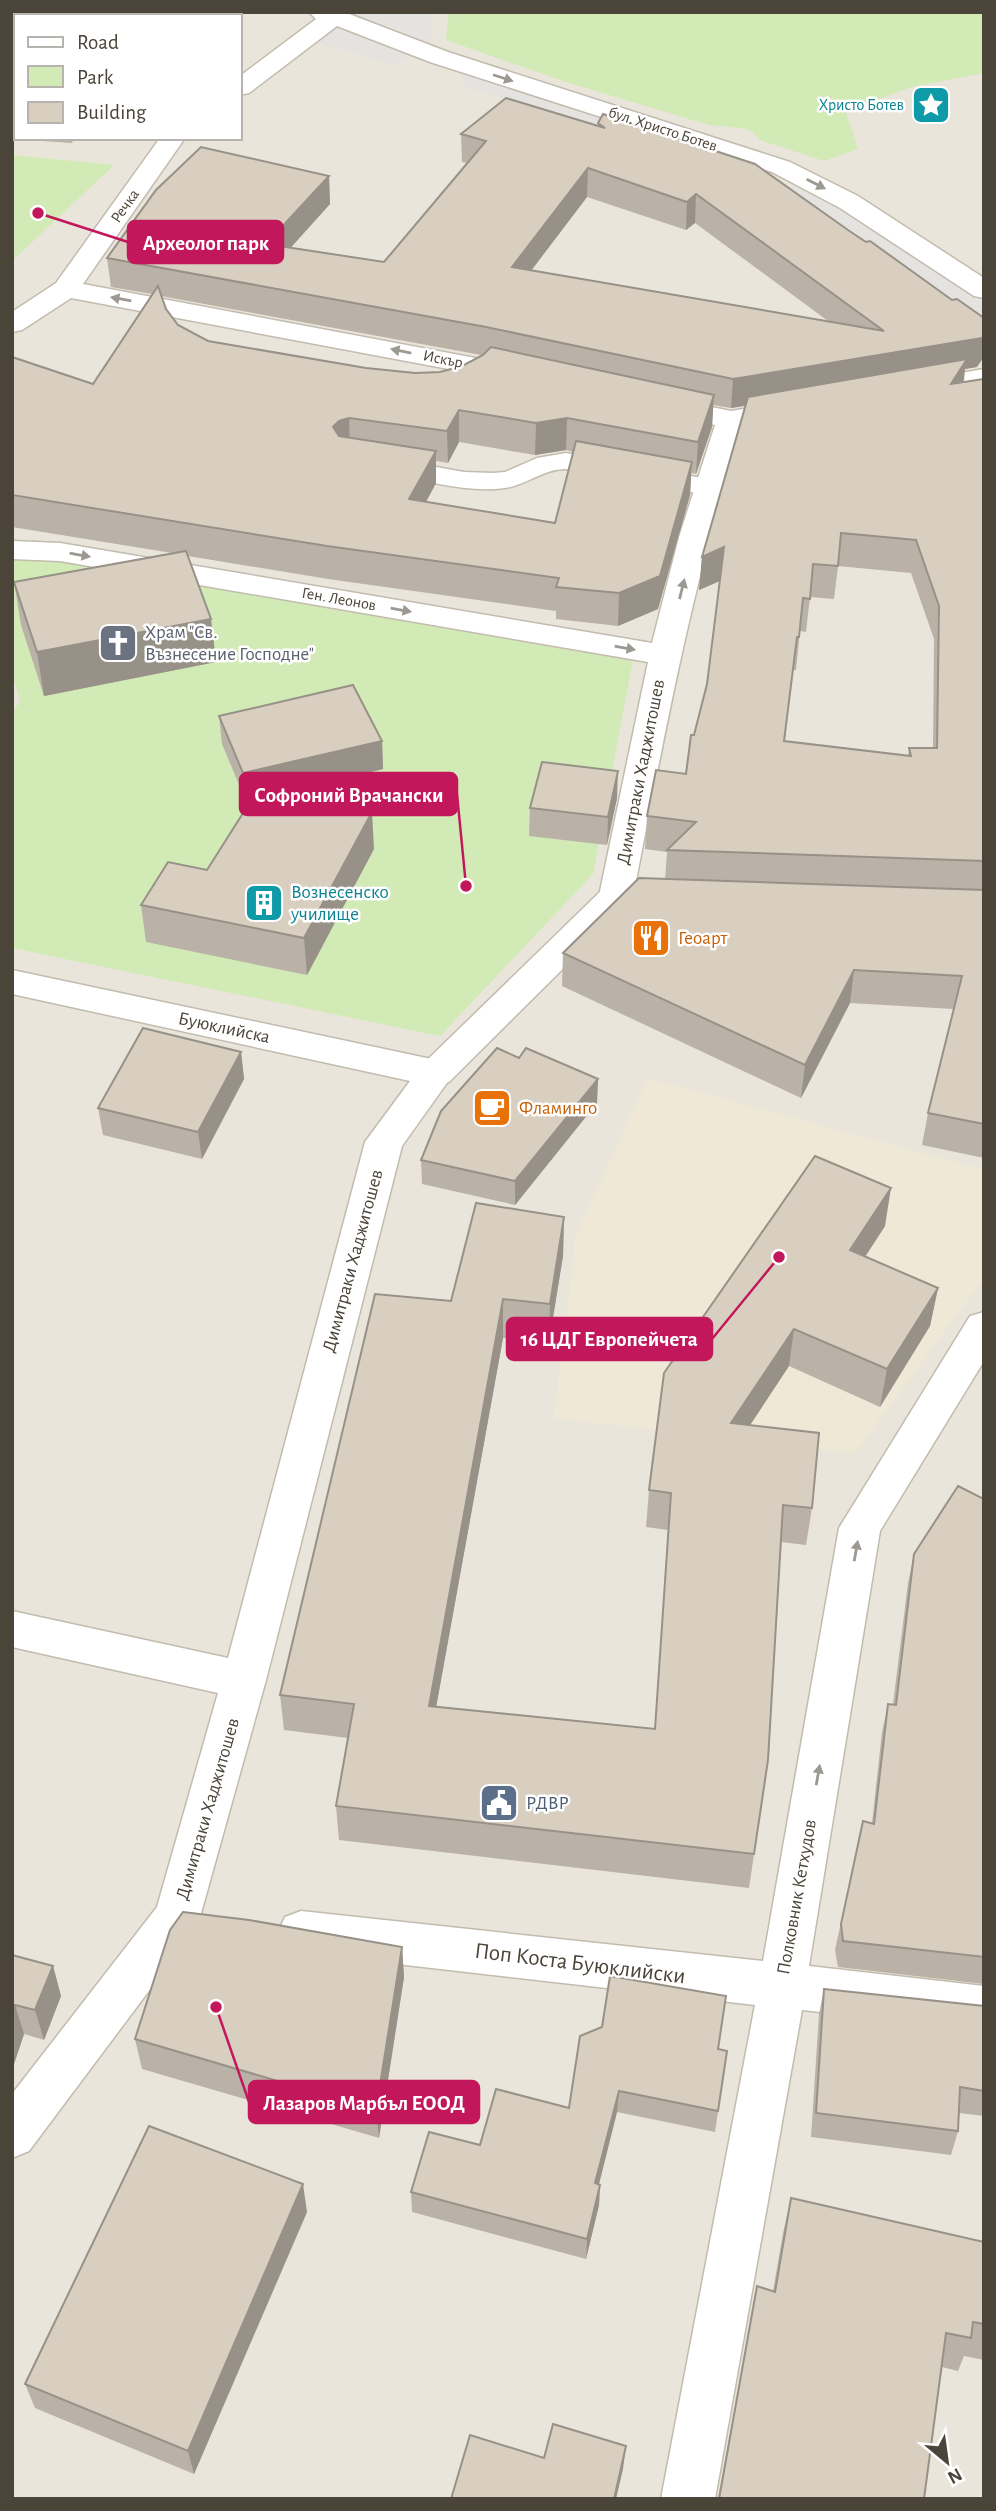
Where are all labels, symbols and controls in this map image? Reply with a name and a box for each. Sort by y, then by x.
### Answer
legend [14,14,242,140]
text: Road [77,32,119,53]
text: Park [77,67,114,88]
one-way arrow [493,73,514,83]
place icon: Христо Ботев [910,84,952,126]
place label: Христо Ботев [819,97,904,113]
text: Building [77,102,147,123]
street label: бул. Христо Ботев [606,104,719,155]
one-way arrow [806,178,826,189]
street label: Речка [108,186,142,226]
callout: Археолог парк [128,221,283,263]
text: Археолог парк [143,233,270,254]
one-way arrow [110,293,132,304]
one-way arrow [390,345,412,356]
street label: Искър [422,347,464,371]
one-way arrow [69,550,91,561]
one-way arrow [677,577,688,599]
street label: Ген. Леонов [301,585,377,613]
one-way arrow [390,605,412,616]
church icon: Храм "Св. Възнесение Господне" [97,622,139,664]
place label: Храм "Св. Възнесение Господне" [145,623,314,664]
one-way arrow [614,643,636,654]
street label: Димитраки Хаджитошев [614,678,668,866]
callout: Софроний Врачански [240,773,457,815]
text: Софроний Врачански [254,785,444,806]
building icon: Вознесенско училище [243,882,285,924]
place label: Вознесенско училище [290,883,389,924]
restaurant icon: Геоарт [630,917,672,959]
place label: Геоарт [678,929,727,948]
street label: Буюклийска [176,1009,272,1047]
cafe icon: Фламинго [471,1087,513,1129]
place label: Фламинго [519,1099,597,1118]
street label: Димитраки Хаджитошев [319,1167,387,1354]
callout: 16 ЦДГ Европейчета [507,1318,712,1360]
text: 16 ЦДГ Европейчета [520,1329,698,1350]
one-way arrow [851,1539,862,1561]
street label: Димитраки Хаджитошев [173,1716,243,1902]
one-way arrow [813,1764,824,1786]
public building icon: РДВР [478,1782,520,1824]
place label: РДВР [526,1794,569,1813]
street label: Полковник Кетхудов [774,1818,820,1976]
street label: Поп Коста Буюклийски [473,1940,687,1988]
callout: Лазаров Марбъл ЕООД [249,2081,479,2123]
text: Лазаров Марбъл ЕООД [263,2093,465,2114]
north arrow [912,2427,982,2497]
text: N [944,2464,965,2487]

